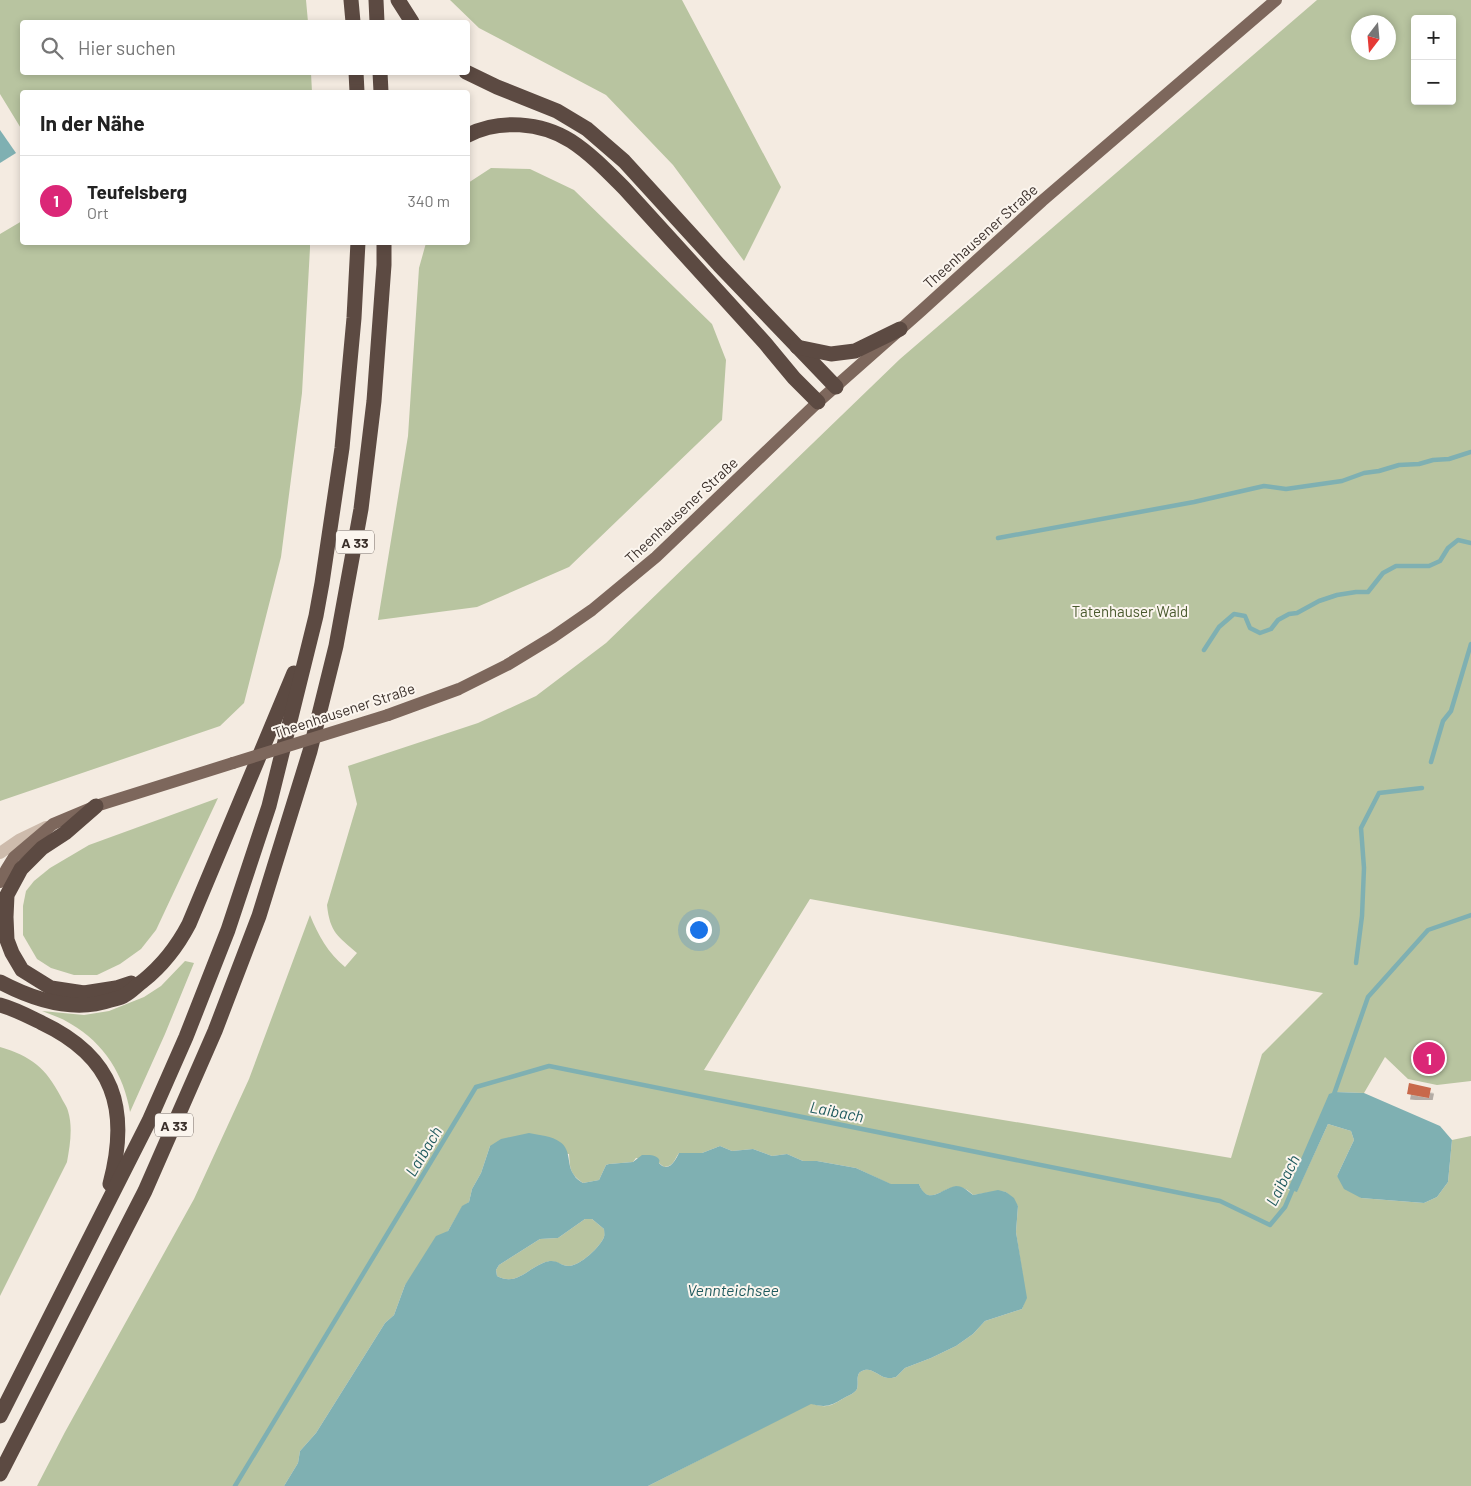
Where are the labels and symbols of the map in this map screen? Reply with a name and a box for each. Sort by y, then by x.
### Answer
north arrow [1351,15,1396,60]
street label: Theenhausener Straße [919,180,1041,292]
street label: Theenhausener Straße [621,453,741,567]
road number: A 33 [336,530,374,554]
park label: Tatenhauser Wald [1072,602,1188,620]
street label: Theenhausener Straße [271,679,417,741]
your location [686,917,712,943]
pin: 1 [1413,1039,1445,1077]
water label: Laibach [808,1096,866,1126]
road number: A 33 [155,1114,193,1136]
water label: Laibach [401,1123,445,1179]
water label: Laibach [1261,1151,1303,1209]
water label: Vennteichsee [687,1280,779,1299]

